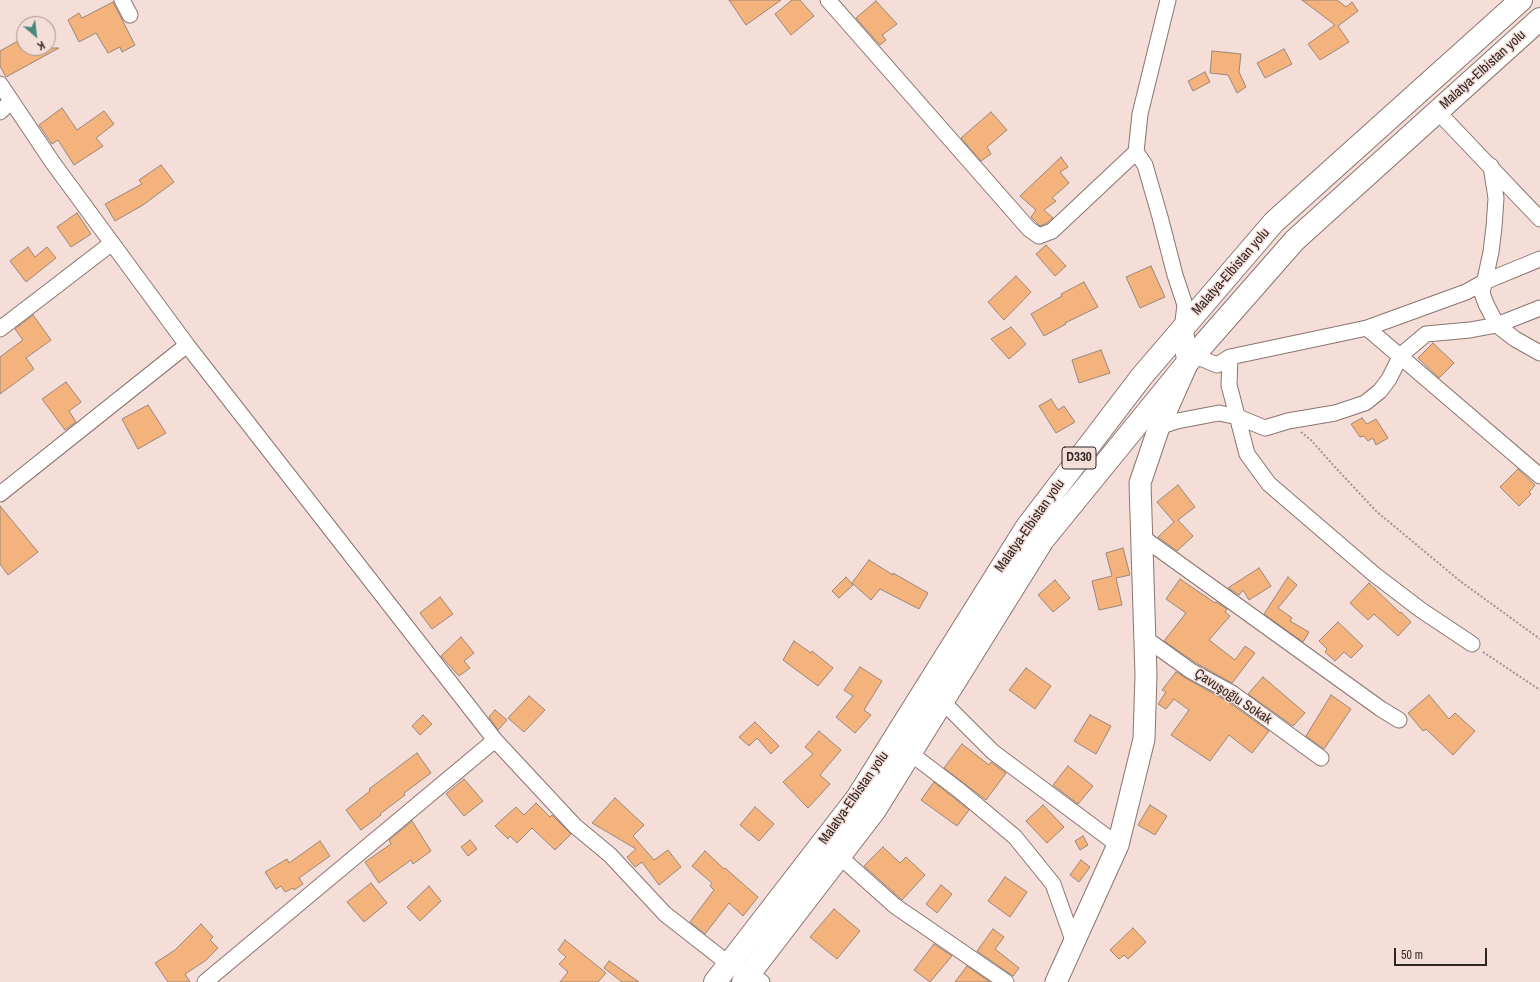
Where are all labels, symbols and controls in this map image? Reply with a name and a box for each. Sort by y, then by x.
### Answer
north arrow [16,16,56,56]
street label: Malatya-Elbistan yolu [1437,27,1529,113]
text: K [35,38,47,53]
street label: Malatya-Elbistan yolu [1189,225,1273,319]
road number: D330 [1062,447,1096,469]
street label: Malatya-Elbistan yolu [992,476,1068,576]
street label: Çavuşoğlu Sokak [1191,666,1275,728]
street label: Malatya-Elbistan yolu [816,748,892,848]
scale bar [1396,940,1489,966]
text: 50 m [1401,947,1423,963]

